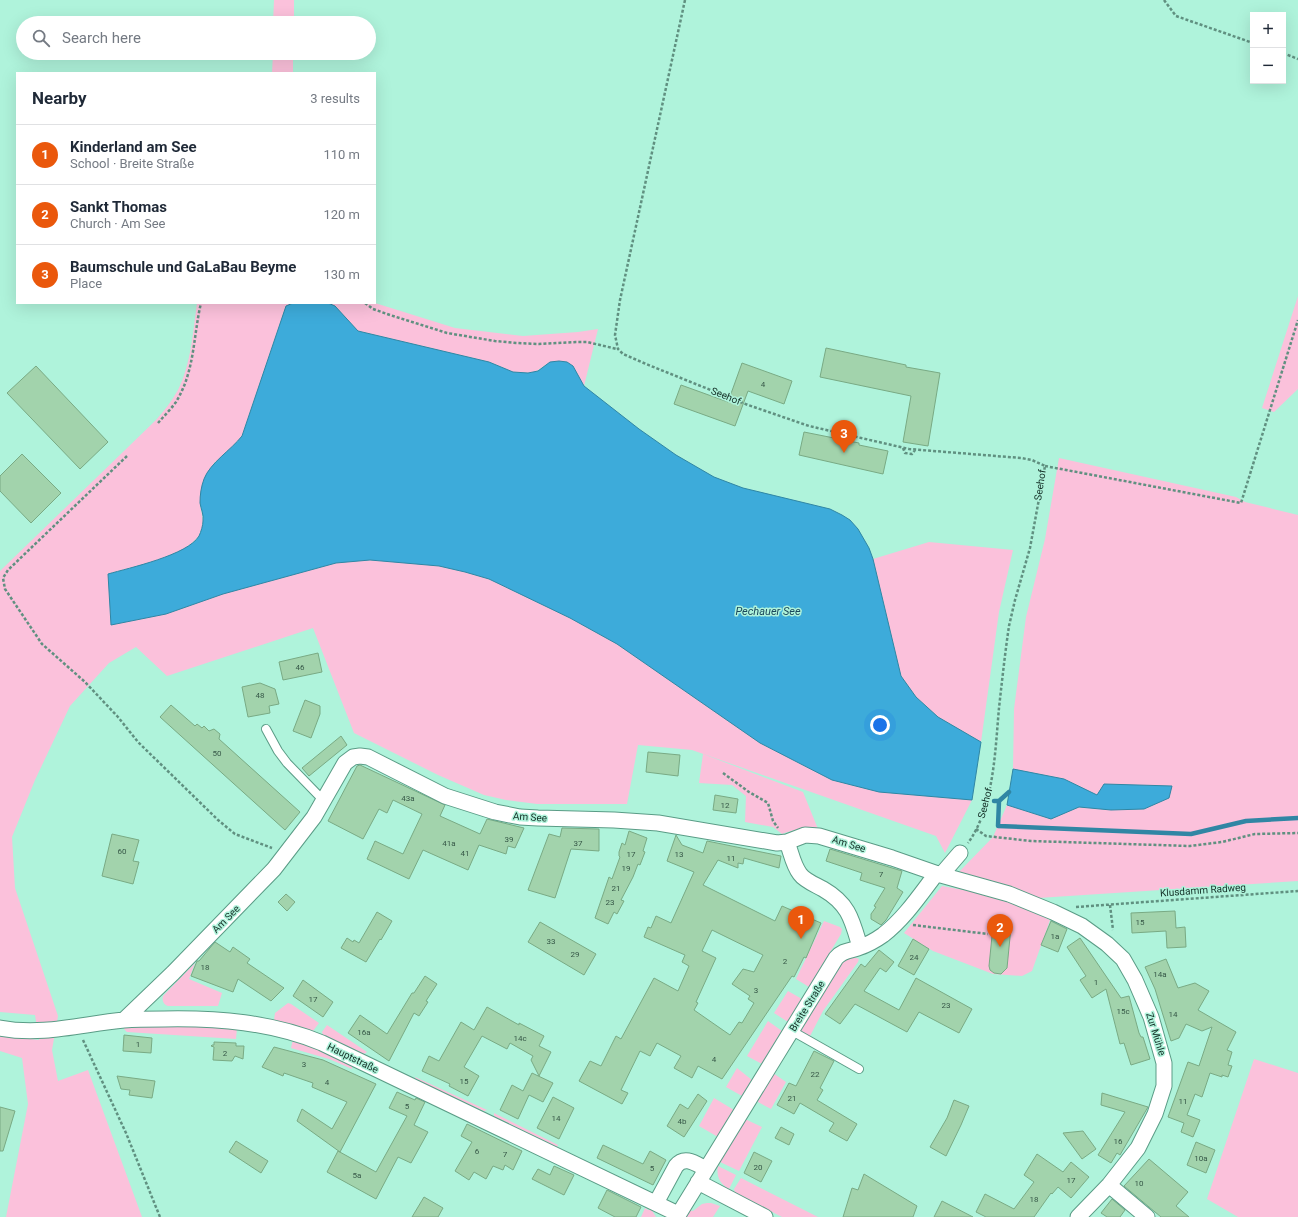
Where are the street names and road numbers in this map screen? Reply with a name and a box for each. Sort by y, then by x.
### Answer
street label: Seehof [709,385,743,407]
street label: Seehof [1032,468,1048,501]
street label: Seehof [976,786,994,820]
street label: Am See [512,810,548,824]
street label: Am See [831,834,867,854]
street label: Klusdamm Radweg [1160,882,1246,898]
street label: Am See [210,903,242,935]
street label: Breite Straße [787,979,827,1033]
street label: Zur Mühle [1144,1011,1168,1057]
street label: Hauptstraße [326,1041,380,1075]

